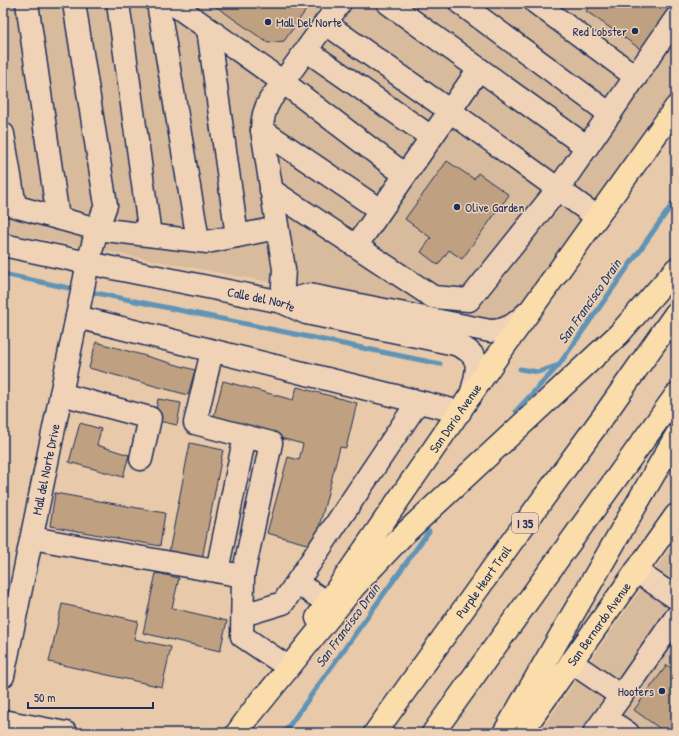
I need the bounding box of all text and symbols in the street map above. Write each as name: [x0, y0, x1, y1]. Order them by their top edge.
place label: Mall Del Norte: [276, 13, 342, 31]
marker: Mall Del Norte: [263, 17, 273, 27]
place label: Red Lobster: [573, 22, 627, 40]
marker: Red Lobster: [630, 26, 640, 36]
place label: Olive Garden: [465, 198, 525, 216]
marker: Olive Garden: [452, 202, 462, 212]
water label: San Francisco Drain: [553, 254, 626, 347]
street label: Calle del Norte: [226, 282, 299, 316]
street label: San Dario Avenue: [425, 380, 485, 456]
street label: Mall del Norte Drive: [27, 422, 64, 516]
road number: I 35: [512, 513, 538, 533]
street label: Purple Heart Trail: [451, 541, 516, 622]
water label: San Francisco Drain: [310, 578, 385, 671]
street label: San Bernardo Avenue: [563, 578, 635, 669]
place label: Hooters: [618, 682, 654, 700]
scale bar: [28, 684, 153, 710]
marker: Hooters: [657, 686, 667, 696]
text: 50 m: [34, 689, 55, 706]

